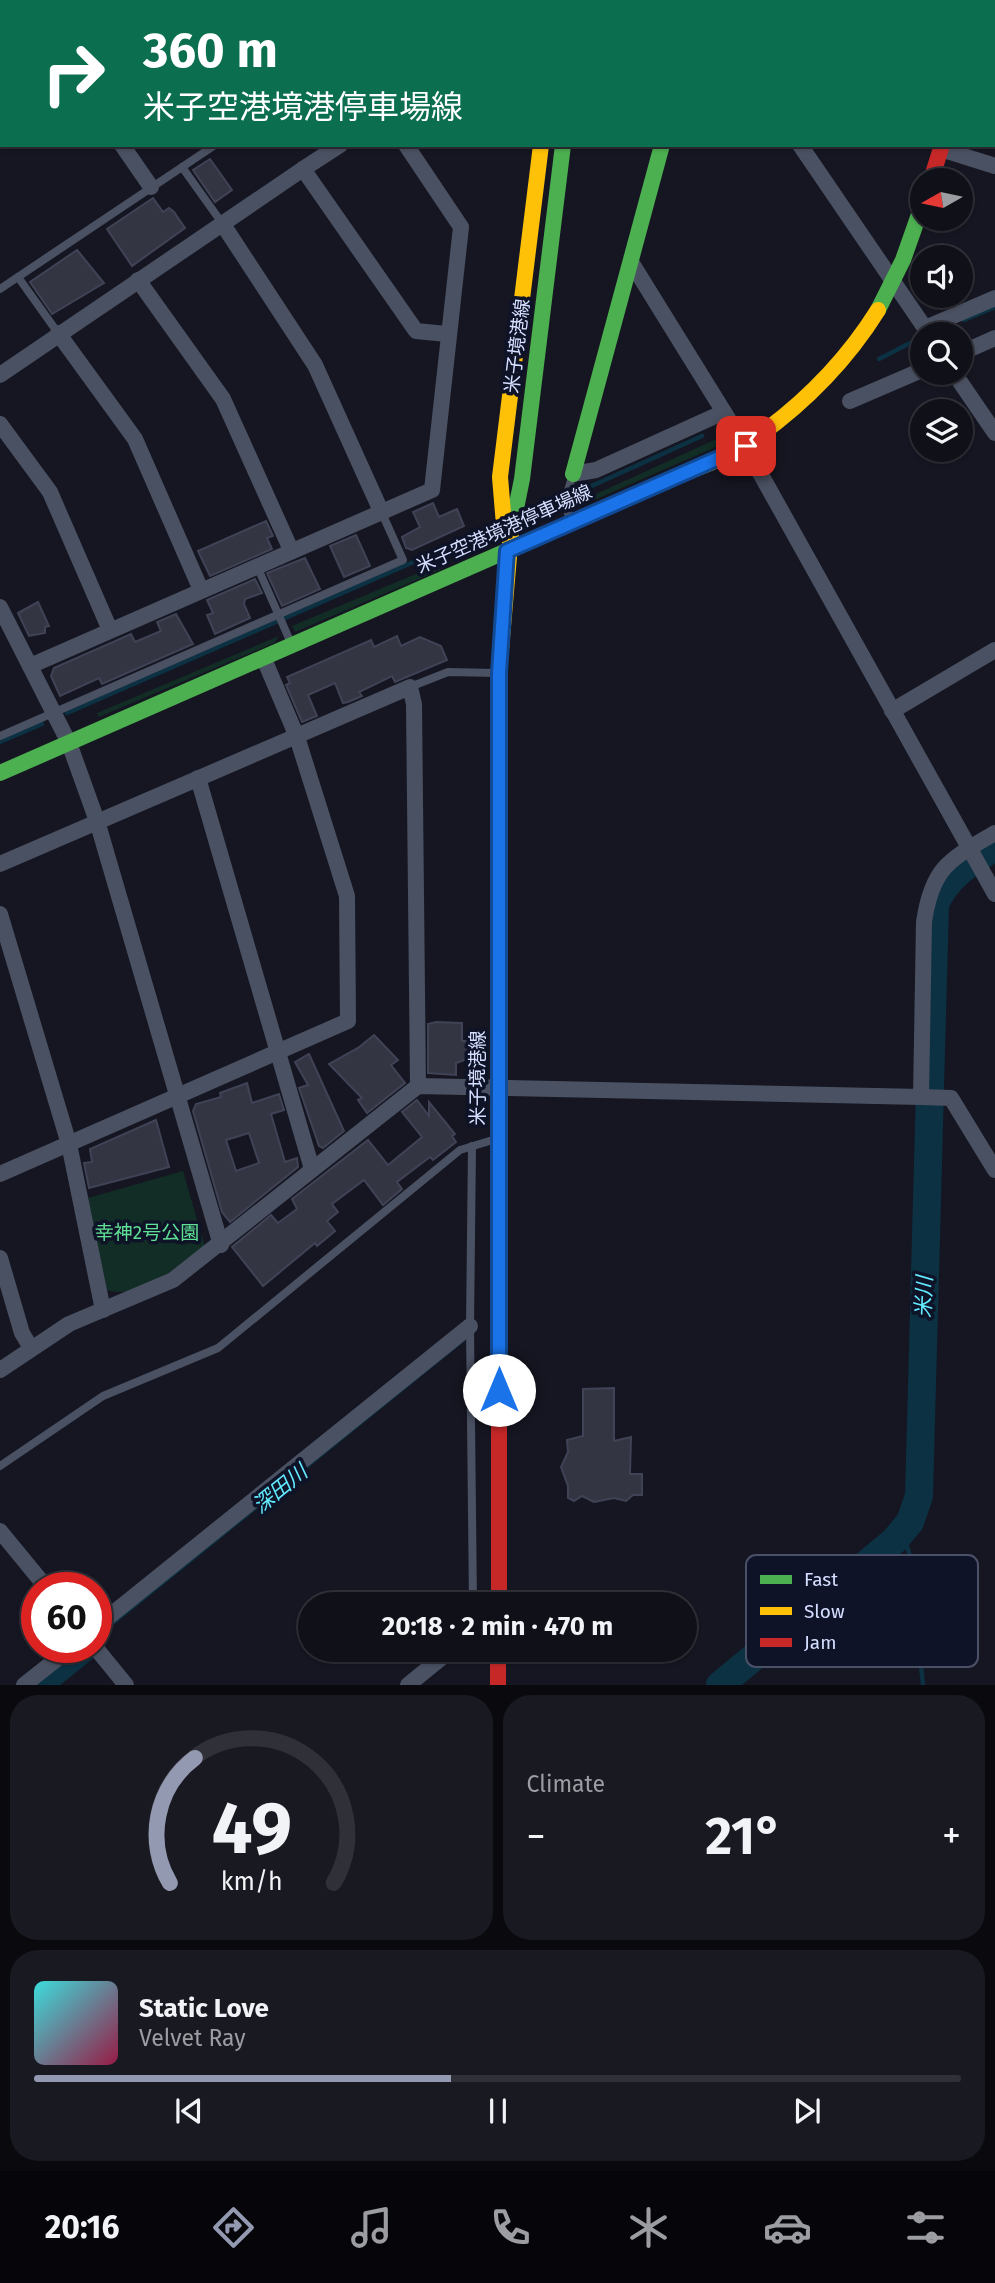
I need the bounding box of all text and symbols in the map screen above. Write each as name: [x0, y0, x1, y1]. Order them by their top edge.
text: 360 m: [143, 21, 278, 80]
icon: right: [28, 28, 119, 119]
text: 米子空港境港停車場線: [143, 88, 463, 126]
north arrow: [910, 168, 973, 231]
map controls: [910, 168, 973, 462]
button: sound: [910, 245, 973, 308]
street label: 米子境港線: [500, 297, 534, 395]
button: search: [910, 322, 973, 385]
button: layers: [910, 399, 973, 462]
pin: [716, 416, 776, 476]
icon: arrive: [727, 427, 765, 465]
street label: 米子空港境港停車場線: [413, 480, 595, 578]
street label: 米子境港線: [466, 1030, 489, 1126]
park label: 幸神2号公園: [95, 1221, 199, 1244]
water label: 米川: [910, 1274, 938, 1318]
position arrow: [462, 1353, 536, 1427]
water label: 深田川: [247, 1458, 314, 1519]
legend: [746, 1555, 978, 1667]
text: Fast: [804, 1568, 838, 1591]
speed limit sign: 60: [21, 1572, 112, 1663]
text: Slow: [804, 1600, 845, 1623]
text: 20:18 · 2 min · 470 m: [382, 1611, 613, 1642]
text: Jam: [804, 1631, 836, 1654]
text: Climate: [527, 1770, 605, 1798]
text: 49: [211, 1786, 291, 1873]
text: 21°: [705, 1805, 782, 1868]
text: −: [527, 1813, 546, 1859]
text: +: [942, 1813, 961, 1859]
text: km/h: [220, 1867, 282, 1897]
text: Static Love: [139, 1993, 269, 2024]
text: Velvet Ray: [139, 2024, 246, 2052]
icon: previous: [170, 2092, 208, 2130]
icon: pause: [479, 2092, 517, 2130]
icon: next: [788, 2092, 826, 2130]
icon: directions: [209, 2203, 258, 2252]
icon: music: [347, 2203, 396, 2252]
icon: phone: [486, 2203, 535, 2252]
icon: climate: [624, 2203, 673, 2252]
icon: car: [763, 2203, 812, 2252]
icon: filters: [901, 2203, 950, 2252]
text: 20:16: [45, 2208, 119, 2246]

